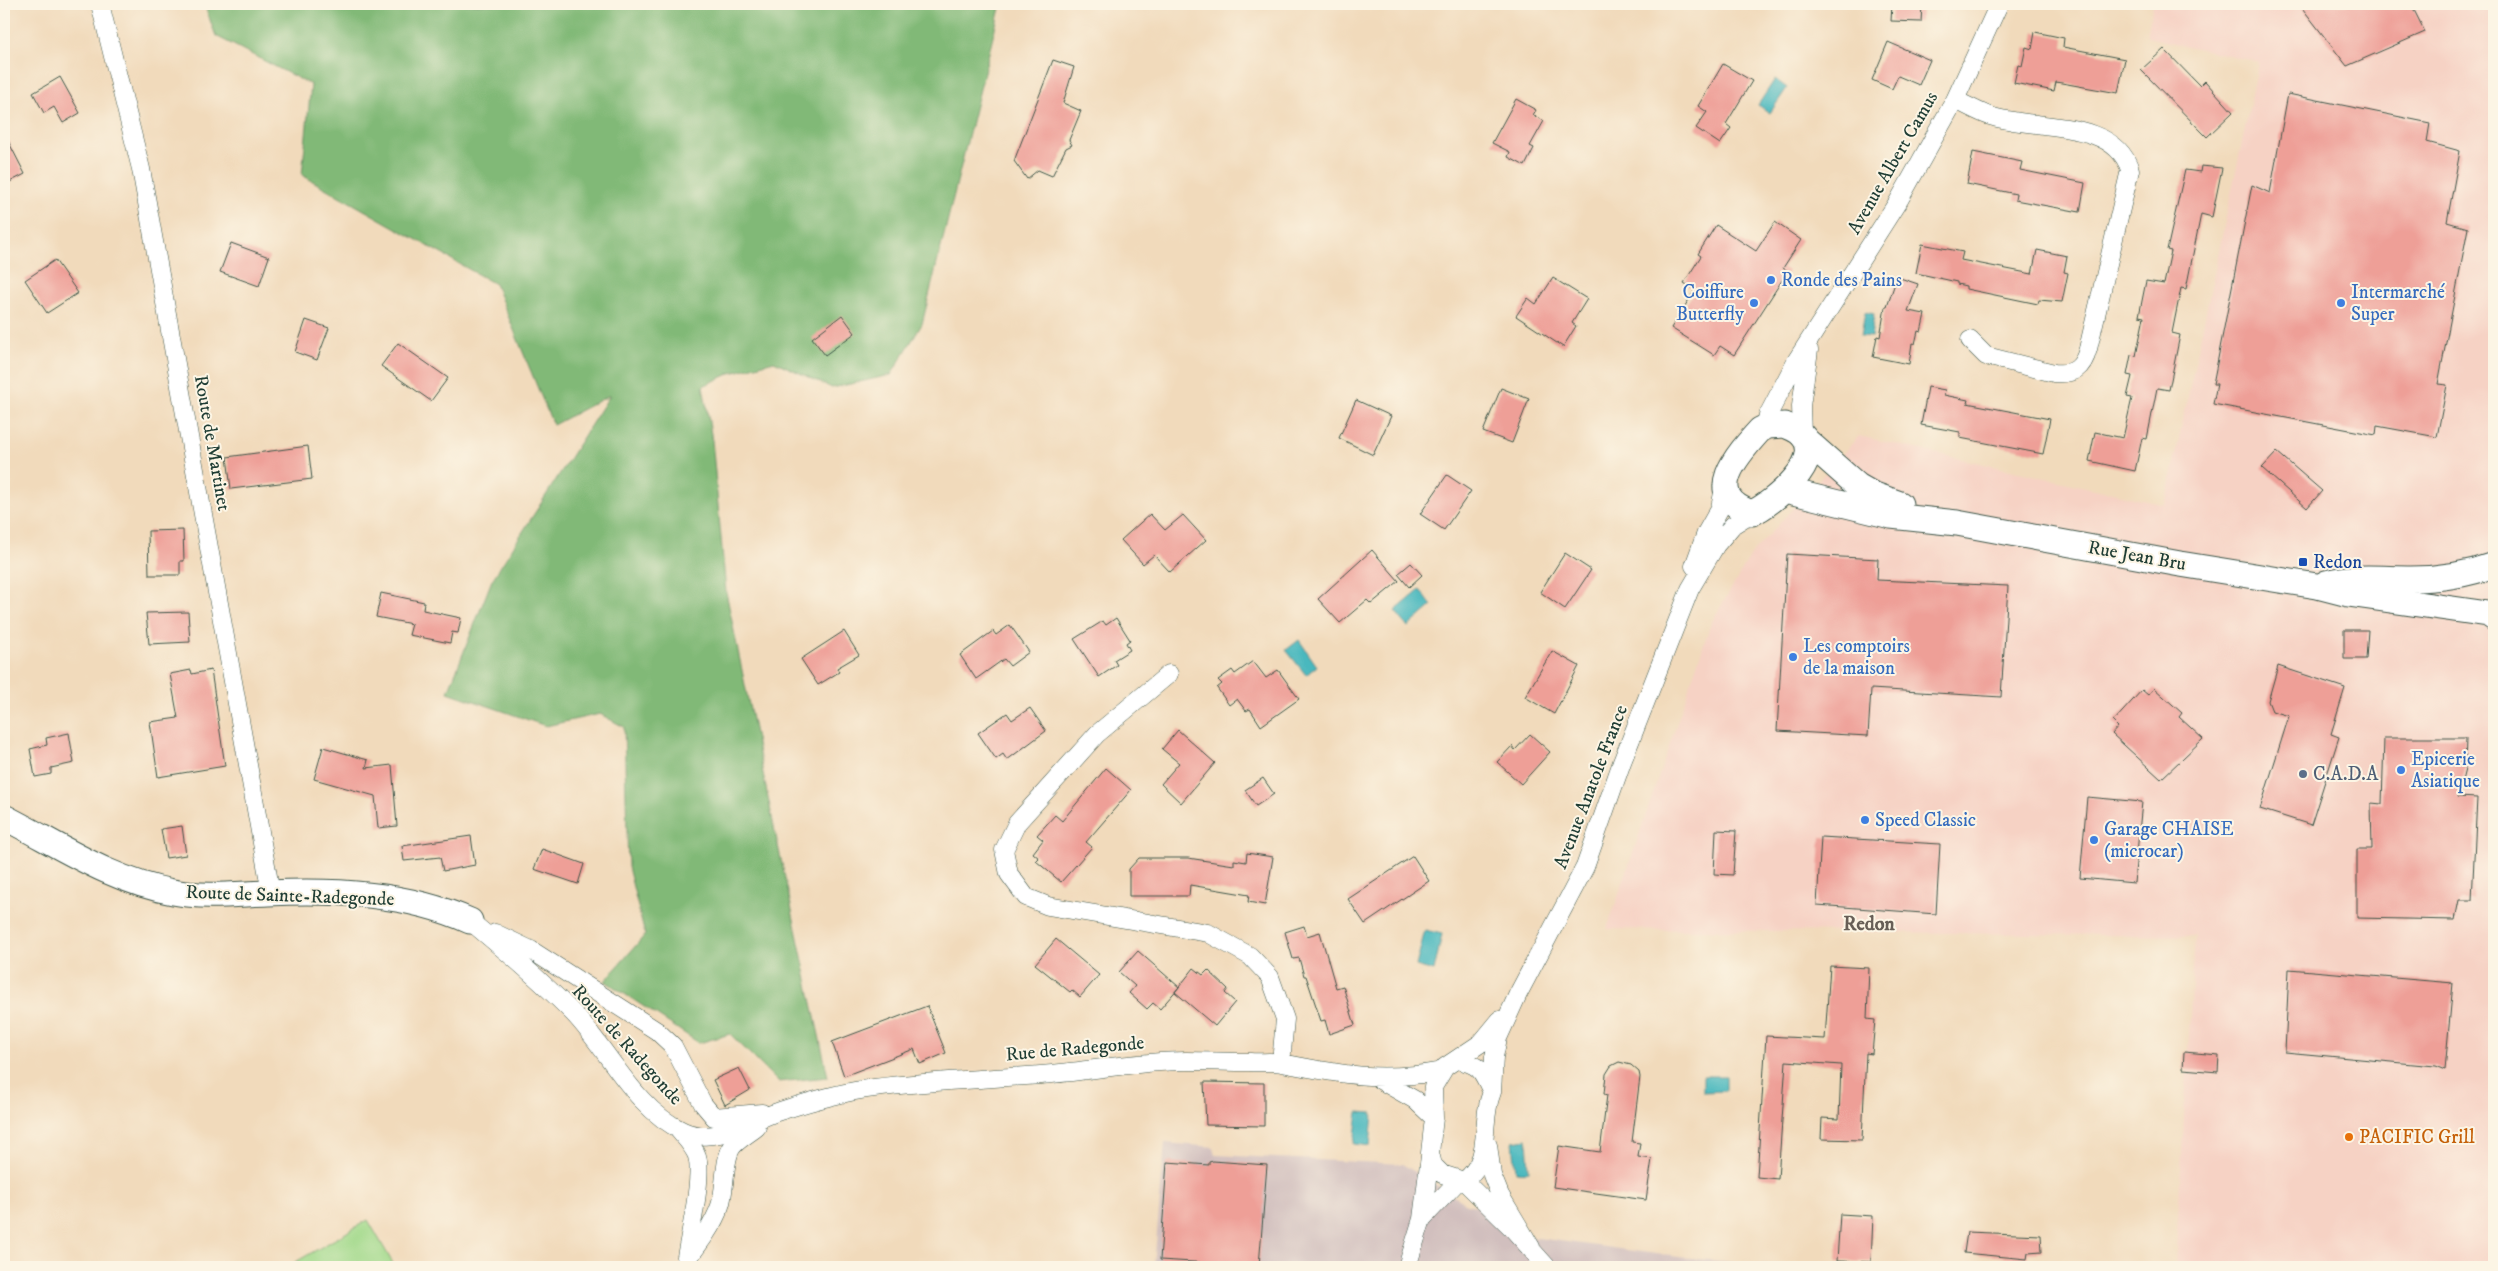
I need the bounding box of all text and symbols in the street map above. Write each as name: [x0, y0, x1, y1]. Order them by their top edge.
street label: Avenue Albert Camus: [1843, 88, 1943, 238]
place label: Ronde des Pains: [1781, 269, 1902, 292]
marker: Ronde des Pains: [1765, 274, 1777, 286]
place label: Coiffure Butterfly: [1676, 281, 1745, 326]
place label: Intermarché Super: [2351, 281, 2445, 326]
marker: Coiffure Butterfly: [1748, 297, 1760, 309]
marker: Intermarché Super: [2335, 297, 2347, 309]
street label: Route de Martinet: [189, 373, 235, 513]
street label: Rue Jean Bru: [2086, 536, 2188, 576]
place label: Redon: [2313, 551, 2362, 574]
marker: Redon: [2297, 556, 2309, 568]
place label: Les comptoirs de la maison: [1803, 635, 1910, 680]
marker: Les comptoirs de la maison: [1787, 651, 1799, 663]
street label: Avenue Anatole France: [1549, 702, 1633, 872]
place label: Epicerie Asiatique: [2411, 748, 2480, 794]
place label: C.A.D.A: [2313, 763, 2379, 786]
marker: Epicerie Asiatique: [2395, 764, 2407, 776]
marker: C.A.D.A: [2297, 768, 2309, 780]
place label: Speed Classic: [1875, 809, 1976, 832]
marker: Speed Classic: [1859, 814, 1871, 826]
place label: Garage CHAISE (microcar): [2104, 818, 2234, 863]
marker: Garage CHAISE (microcar): [2088, 834, 2100, 846]
street label: Route de Sainte-Radegonde: [185, 881, 395, 911]
district label: Redon: [1843, 912, 1895, 937]
street label: Route de Radegonde: [567, 980, 687, 1110]
street label: Rue de Radegonde: [1005, 1031, 1145, 1067]
place label: PACIFIC Grill: [2359, 1126, 2475, 1149]
marker: PACIFIC Grill: [2343, 1131, 2355, 1143]

